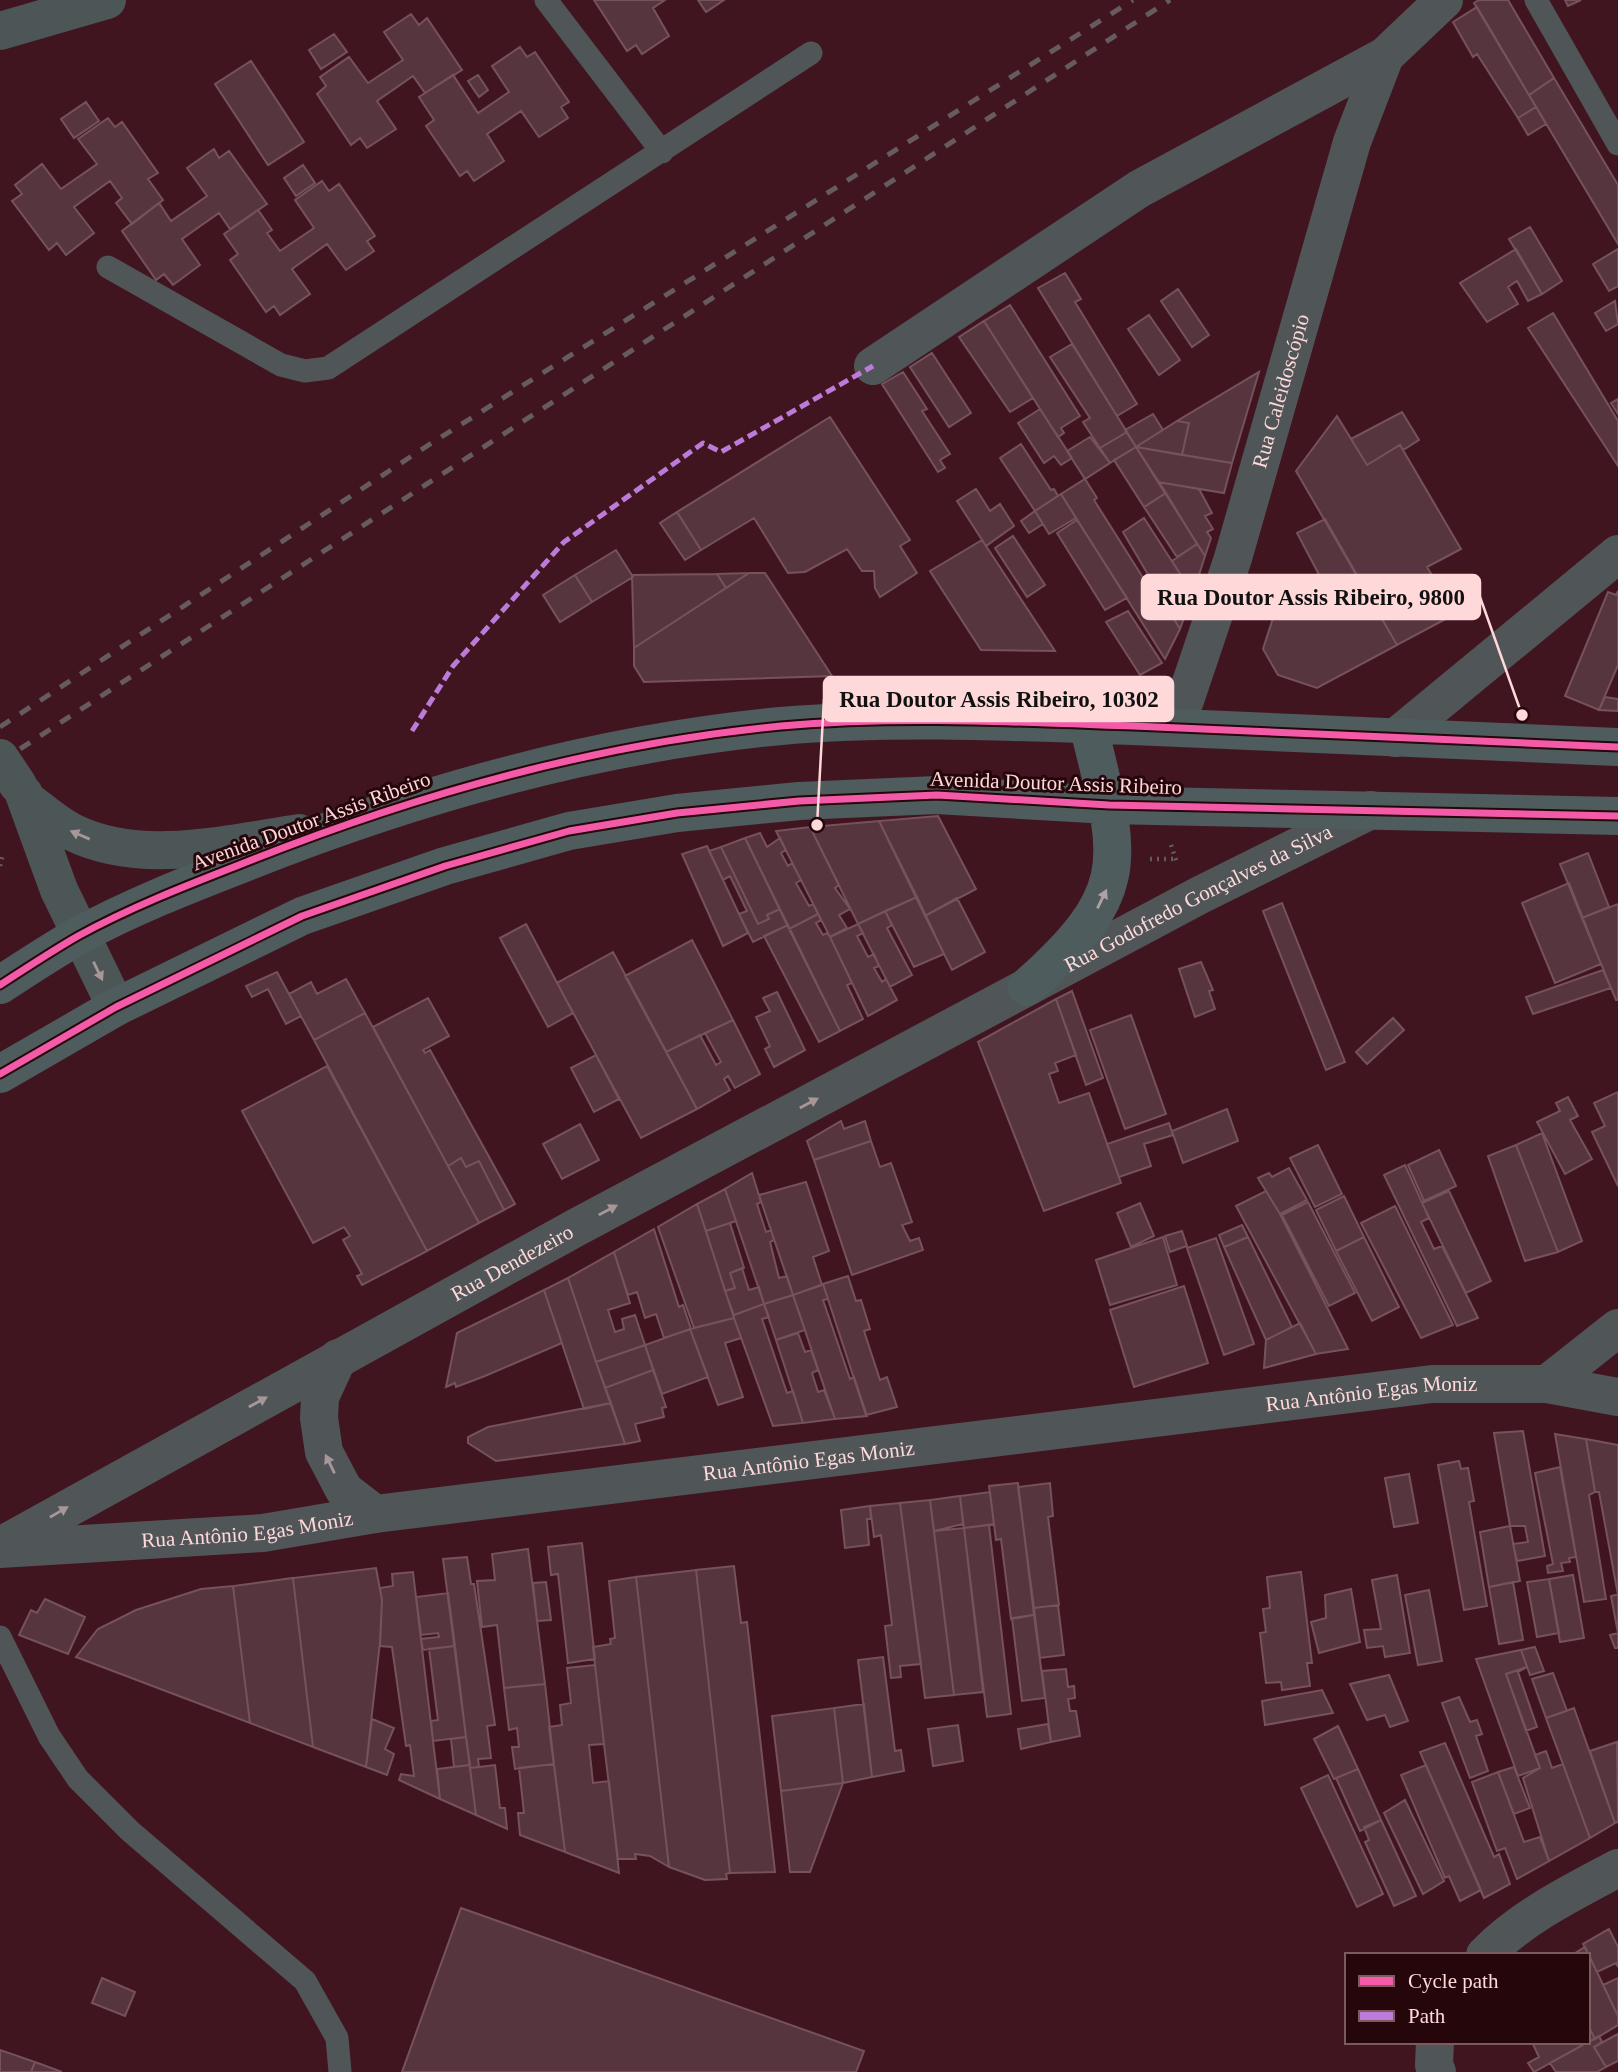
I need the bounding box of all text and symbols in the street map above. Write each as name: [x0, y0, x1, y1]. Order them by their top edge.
street label: Rua Caleidoscópio: [1247, 311, 1314, 471]
callout: Rua Doutor Assis Ribeiro, 9800: [1142, 575, 1480, 619]
text: Rua Doutor Assis Ribeiro, 9800: [1157, 585, 1465, 610]
callout: Rua Doutor Assis Ribeiro, 10302: [824, 677, 1173, 721]
text: Rua Doutor Assis Ribeiro, 10302: [839, 687, 1159, 712]
street label: Avenida Doutor Assis Ribeiro: [188, 767, 434, 875]
street label: Avenida Doutor Assis Ribeiro: [930, 767, 1182, 799]
street label: Rua Godofredo Gonçalves da Silva: [1060, 819, 1336, 977]
one-way arrow: [69, 829, 90, 840]
one-way arrow: [1097, 889, 1108, 909]
one-way arrow: [92, 961, 104, 981]
one-way arrow: [799, 1097, 819, 1109]
one-way arrow: [598, 1204, 618, 1216]
street label: Rua Dendezeiro: [447, 1219, 577, 1306]
street label: Rua Antônio Egas Moniz: [1264, 1371, 1477, 1416]
one-way arrow: [249, 1396, 268, 1408]
street label: Rua Antônio Egas Moniz: [701, 1436, 916, 1486]
one-way arrow: [324, 1454, 336, 1474]
one-way arrow: [50, 1506, 69, 1518]
street label: Rua Antônio Egas Moniz: [141, 1506, 355, 1552]
legend: [1345, 1953, 1590, 2044]
text: Cycle path: [1408, 1969, 1499, 1993]
text: Path: [1408, 2004, 1446, 2028]

